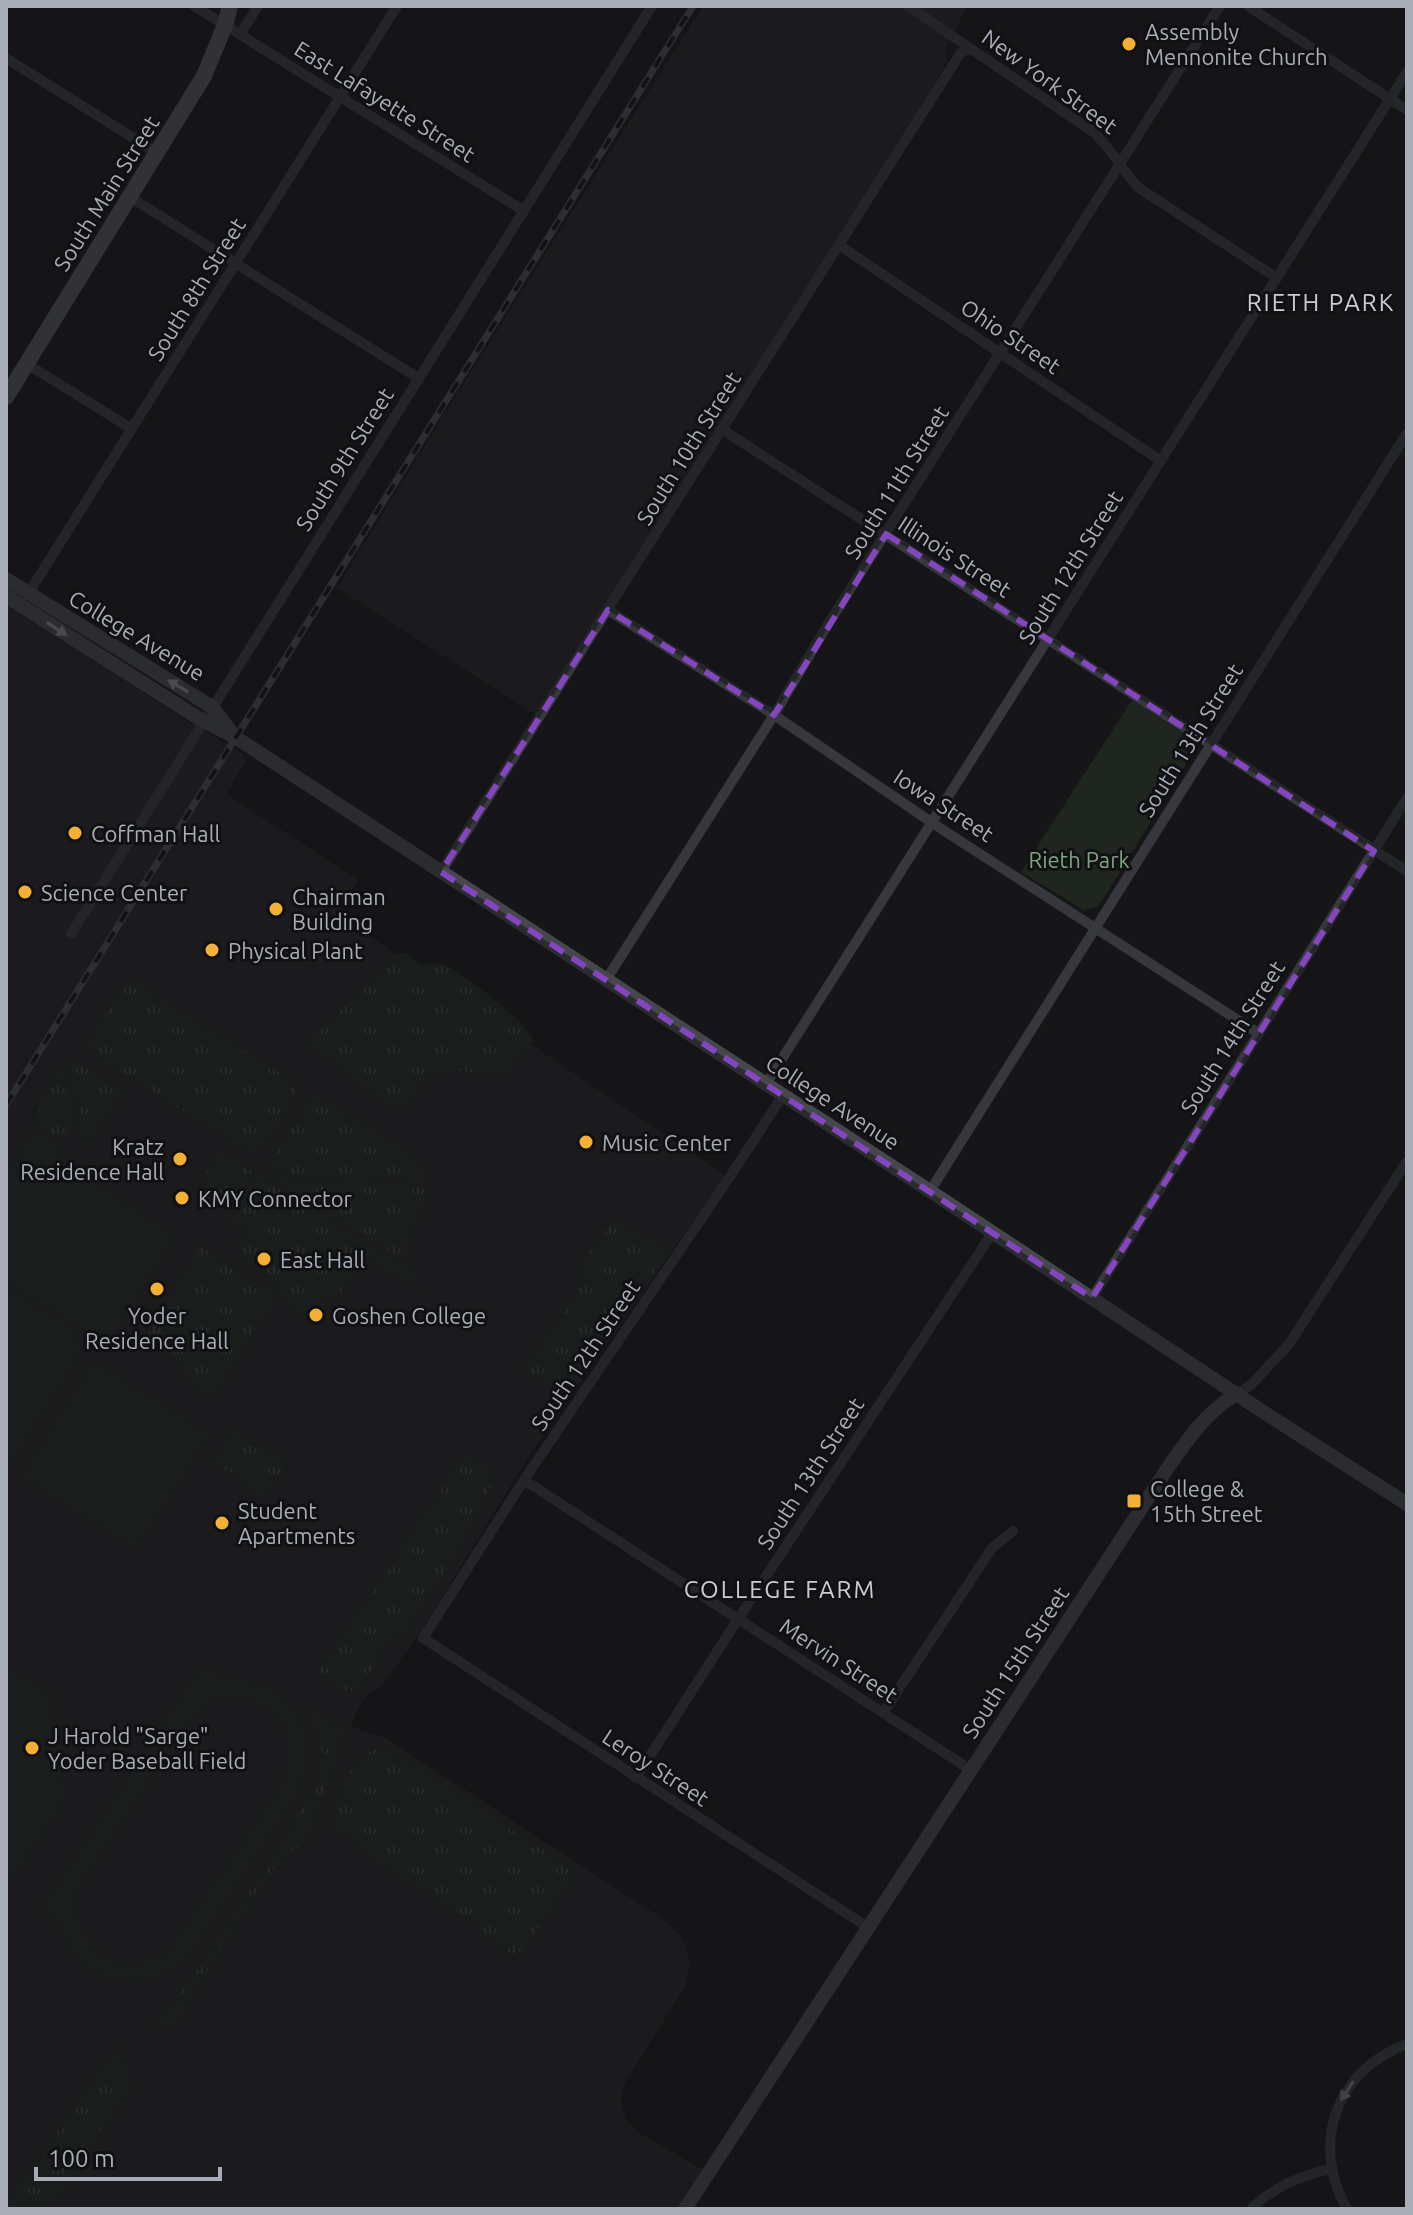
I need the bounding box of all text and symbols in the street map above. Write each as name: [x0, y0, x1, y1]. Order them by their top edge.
place label: Assembly Mennonite Church: [1145, 19, 1328, 69]
street label: New York Street: [978, 24, 1123, 138]
street label: East Lafayette Street: [290, 35, 480, 167]
marker: Assembly Mennonite Church: [1120, 35, 1138, 53]
street label: South Main Street: [48, 111, 164, 275]
street label: South 8th Street: [142, 213, 250, 365]
district label: RIETH PARK: [1247, 289, 1395, 316]
street label: Ohio Street: [957, 294, 1066, 379]
street label: South 10th Street: [631, 367, 745, 529]
street label: South 9th Street: [290, 383, 398, 535]
street label: South 11th Street: [839, 401, 953, 563]
street label: South 12th Street: [1013, 486, 1127, 648]
street label: Illinois Street: [894, 510, 1016, 602]
street label: College Avenue: [65, 585, 209, 685]
one-way arrow: [46, 621, 68, 636]
street label: South 13th Street: [1133, 659, 1247, 821]
one-way arrow: [167, 679, 189, 693]
street label: Iowa Street: [890, 764, 999, 847]
place label: Coffman Hall: [91, 821, 220, 846]
marker: Coffman Hall: [66, 824, 84, 842]
park label: Rieth Park: [1028, 847, 1130, 872]
place label: Science Center: [41, 880, 188, 905]
marker: Science Center: [16, 883, 34, 901]
place label: Chairman Building: [292, 884, 386, 934]
marker: Chairman Building: [267, 900, 285, 918]
place label: Physical Plant: [228, 938, 363, 963]
marker: Physical Plant: [203, 941, 221, 959]
street label: South 14th Street: [1175, 956, 1289, 1118]
street label: College Avenue: [762, 1050, 904, 1154]
place label: Music Center: [602, 1130, 732, 1155]
marker: Music Center: [577, 1133, 595, 1151]
place label: Kratz Residence Hall: [20, 1134, 164, 1184]
marker: Kratz Residence Hall: [171, 1150, 189, 1168]
place label: KMY Connector: [198, 1186, 353, 1211]
marker: KMY Connector: [173, 1189, 191, 1207]
place label: East Hall: [280, 1247, 365, 1272]
marker: East Hall: [255, 1250, 273, 1268]
street label: South 12th Street: [526, 1275, 645, 1435]
marker: Yoder Residence Hall: [148, 1280, 166, 1298]
place label: Yoder Residence Hall: [85, 1303, 229, 1353]
place label: Goshen College: [332, 1303, 486, 1328]
marker: Goshen College: [307, 1306, 325, 1324]
street label: South 13th Street: [752, 1392, 869, 1553]
place label: College & 15th Street: [1150, 1476, 1263, 1526]
marker: College & 15th Street: [1125, 1492, 1143, 1510]
place label: Student Apartments: [238, 1498, 355, 1548]
marker: Student Apartments: [213, 1514, 231, 1532]
district label: COLLEGE FARM: [684, 1576, 876, 1603]
street label: South 15th Street: [957, 1581, 1074, 1742]
street label: Mervin Street: [775, 1613, 903, 1707]
place label: J Harold "Sarge" Yoder Baseball Field: [48, 1723, 246, 1773]
street label: Leroy Street: [598, 1723, 714, 1811]
marker: J Harold "Sarge" Yoder Baseball Field: [23, 1739, 41, 1757]
one-way arrow: [1341, 2080, 1355, 2102]
scale bar: [36, 2131, 220, 2181]
text: 100 m: [48, 2145, 115, 2172]

